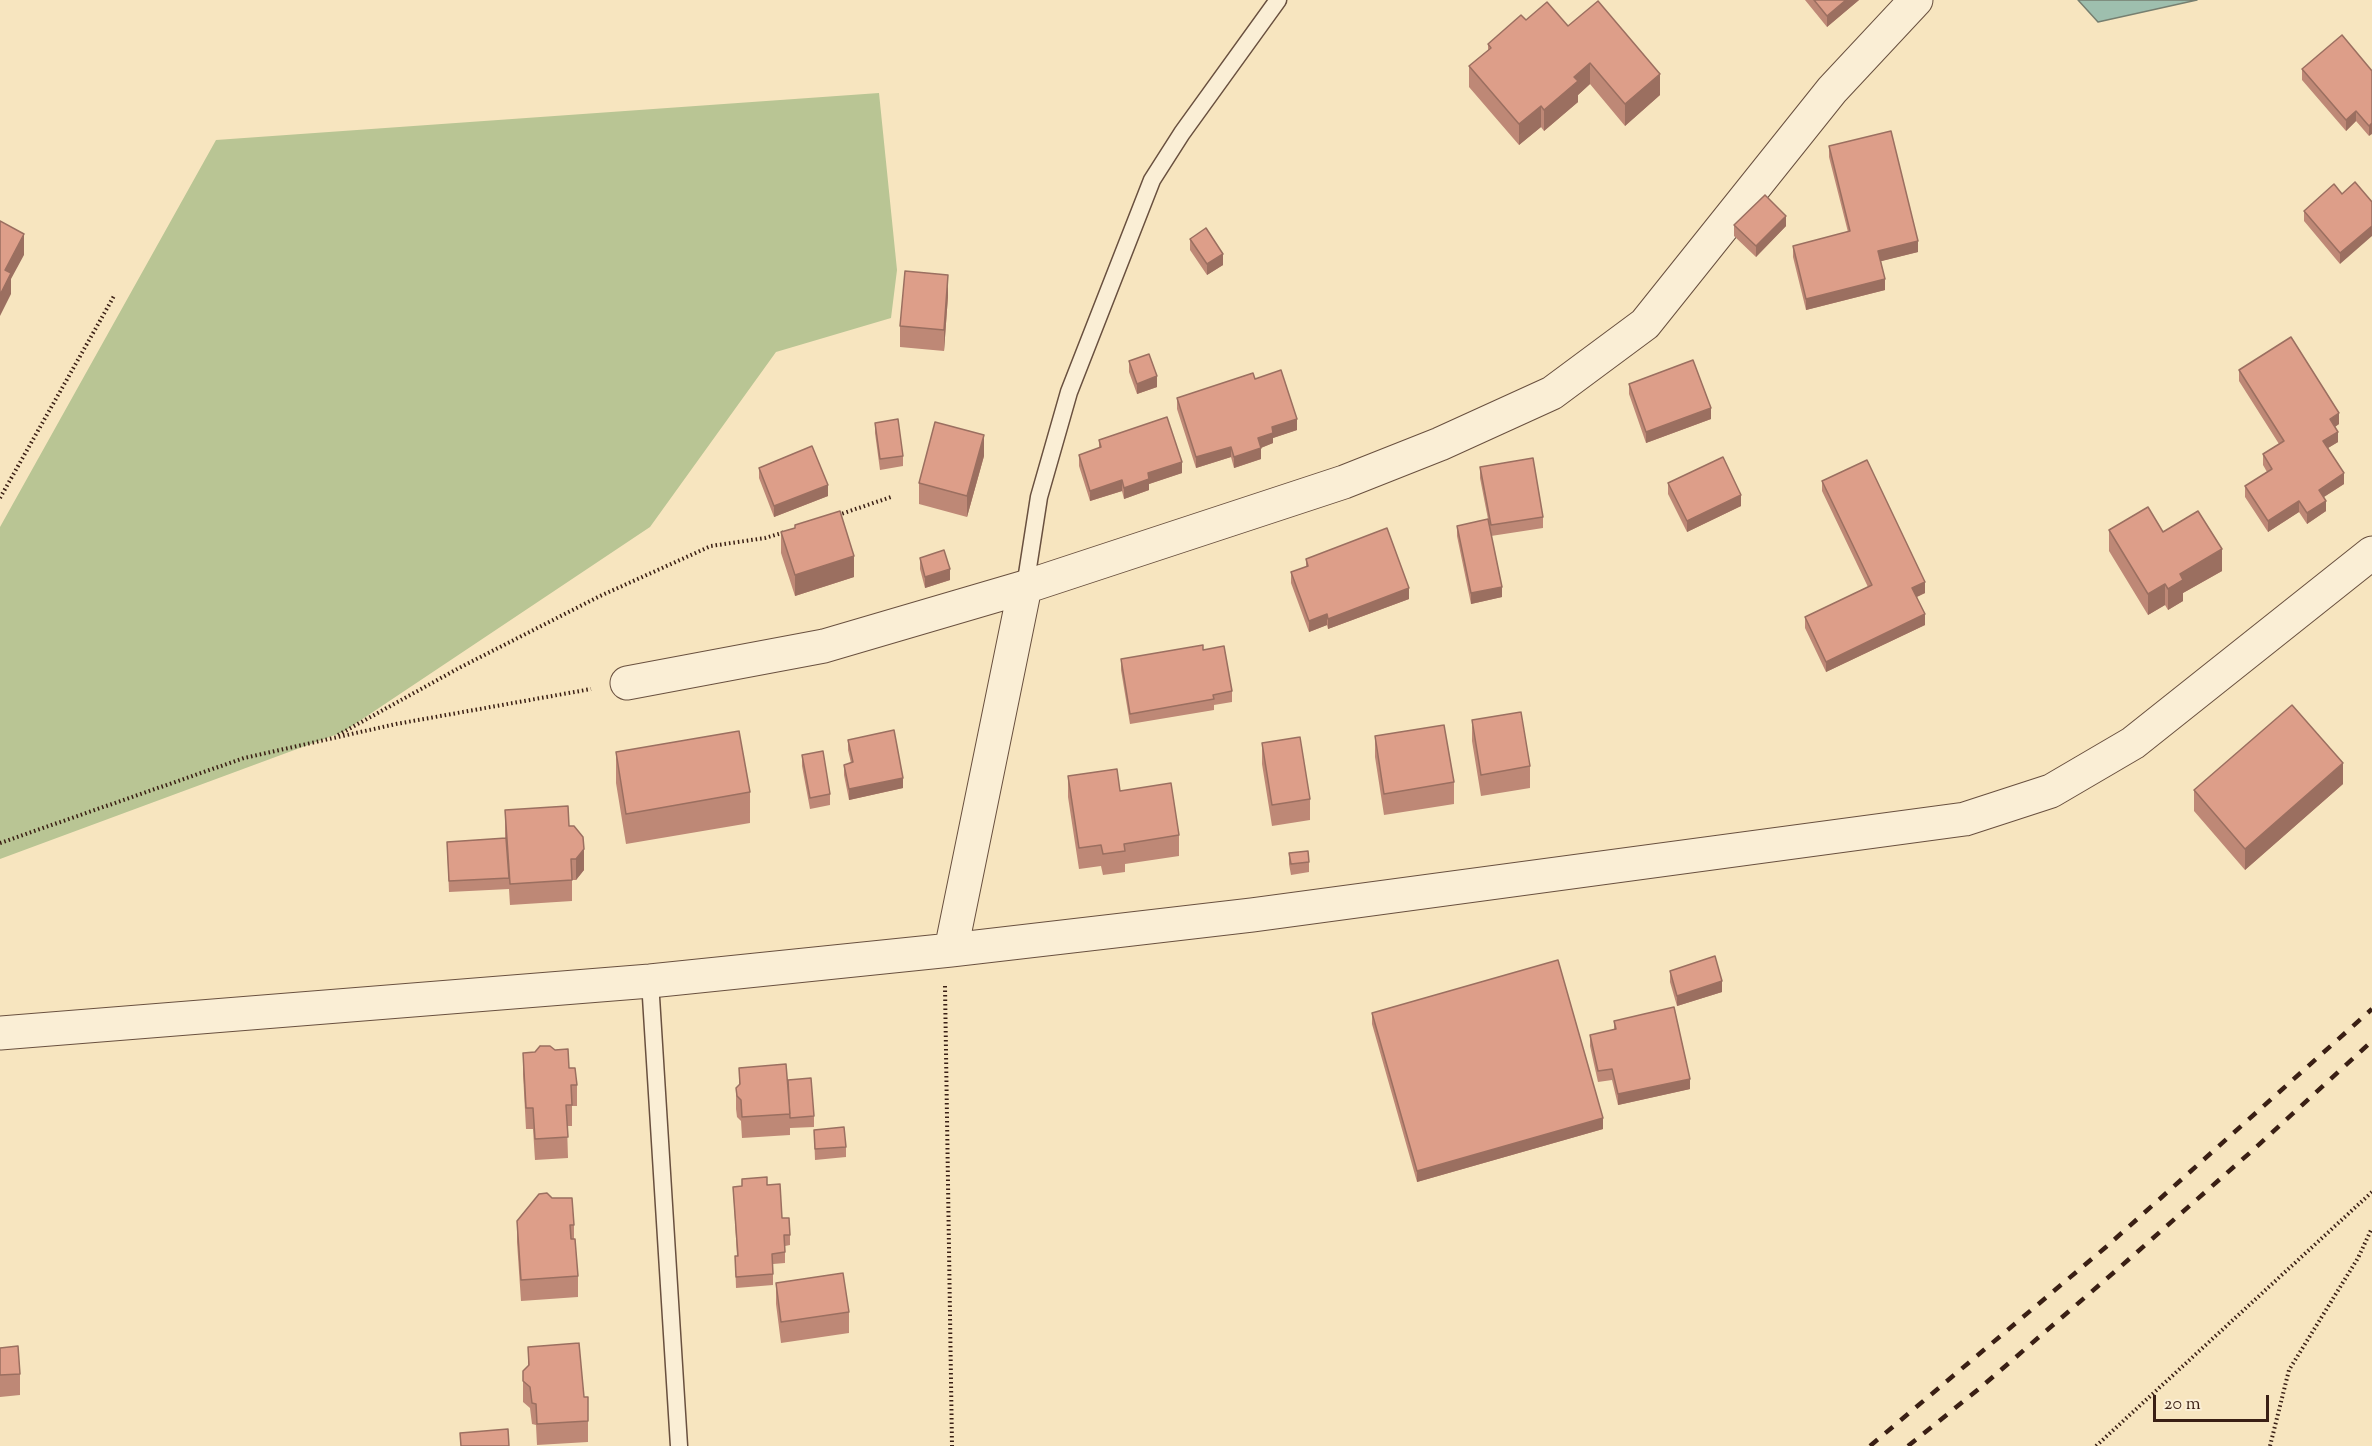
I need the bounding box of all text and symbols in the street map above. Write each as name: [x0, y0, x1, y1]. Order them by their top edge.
scale bar: [2156, 1383, 2272, 1421]
text: 20 m: [2164, 1392, 2201, 1418]

